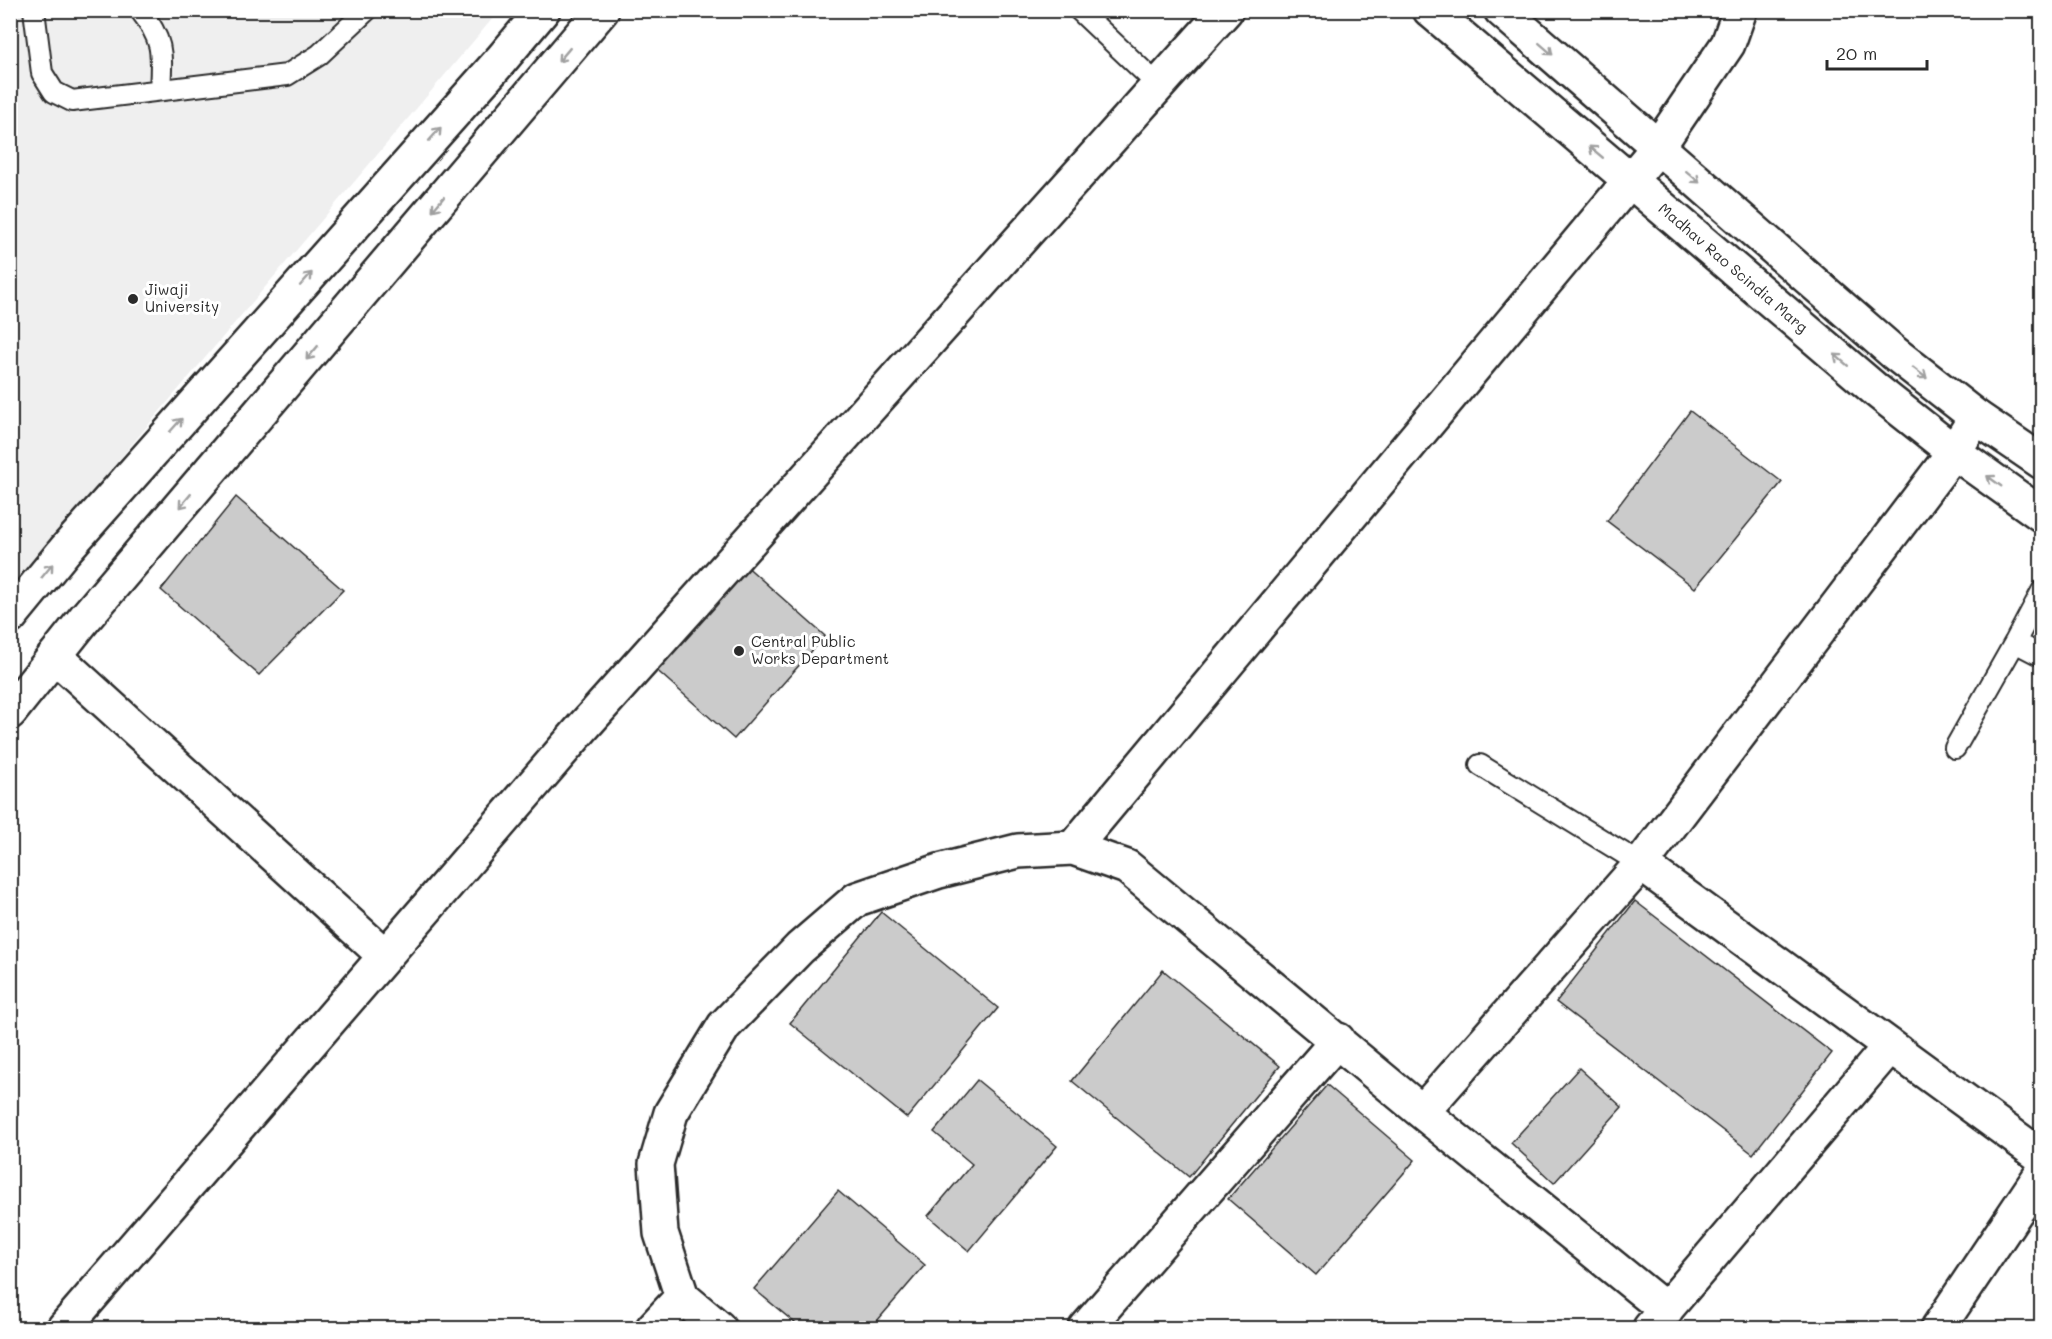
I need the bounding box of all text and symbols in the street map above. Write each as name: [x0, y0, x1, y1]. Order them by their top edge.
scale bar: [1827, 33, 1928, 71]
text: 20 m: [1836, 41, 1877, 65]
one-way arrow: [1538, 42, 1553, 56]
one-way arrow: [557, 47, 571, 62]
one-way arrow: [428, 127, 442, 142]
one-way arrow: [1588, 146, 1604, 159]
one-way arrow: [1685, 170, 1700, 184]
one-way arrow: [431, 196, 445, 211]
street label: Madhav Rao Scindia Marg: [1655, 198, 1813, 337]
one-way arrow: [299, 272, 313, 287]
place label: Jiwaji University: [145, 279, 219, 316]
marker: Jiwaji University: [126, 292, 140, 306]
one-way arrow: [305, 345, 318, 361]
one-way arrow: [1833, 354, 1849, 367]
one-way arrow: [1912, 366, 1928, 379]
one-way arrow: [169, 418, 183, 433]
one-way arrow: [1987, 475, 2003, 487]
one-way arrow: [178, 493, 192, 508]
one-way arrow: [41, 564, 54, 580]
place label: Central Public Works Department: [751, 631, 889, 668]
marker: Central Public Works Department: [732, 644, 746, 658]

